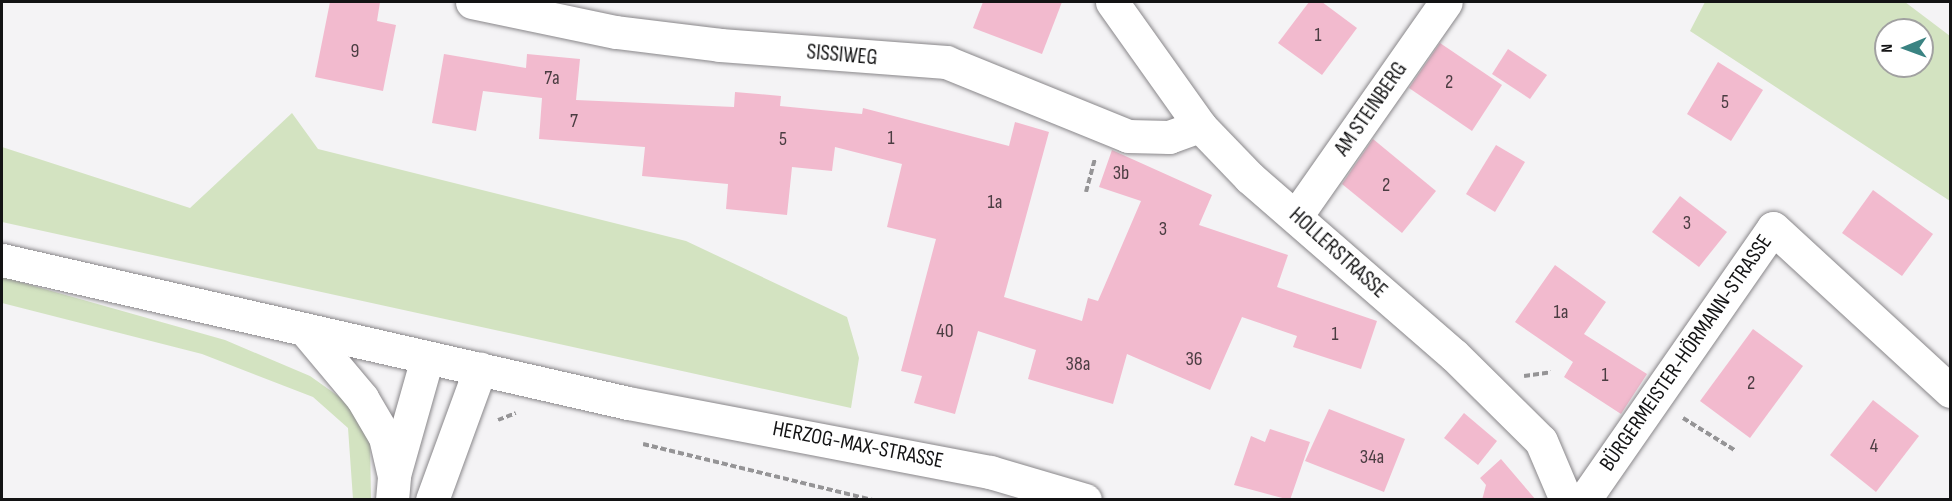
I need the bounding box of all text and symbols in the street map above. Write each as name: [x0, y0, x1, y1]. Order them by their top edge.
north arrow: [1874, 18, 1934, 78]
house number: 1: [1315, 23, 1321, 47]
house number: 9: [351, 39, 359, 63]
street label: SISSIWEG: [806, 39, 878, 71]
text: N: [1878, 44, 1897, 53]
street label: AM STEINBERG: [1329, 57, 1413, 161]
house number: 7a: [544, 66, 560, 90]
house number: 2: [1445, 70, 1453, 94]
house number: 5: [1721, 90, 1729, 114]
house number: 7: [570, 109, 578, 133]
house number: 1: [888, 126, 894, 150]
house number: 5: [779, 127, 787, 151]
house number: 3b: [1113, 161, 1129, 185]
house number: 2: [1382, 173, 1390, 197]
house number: 1a: [988, 190, 1002, 214]
street label: HOLLERSTRASSE: [1284, 202, 1392, 304]
house number: 3: [1683, 211, 1691, 235]
house number: 3: [1159, 217, 1167, 241]
street label: BÜRGERMEISTER-HÖRMANN-STRASSE: [1594, 230, 1778, 476]
house number: 1a: [1554, 300, 1568, 324]
house number: 40: [936, 319, 954, 343]
house number: 1: [1332, 322, 1338, 346]
house number: 36: [1185, 347, 1203, 371]
house number: 38a: [1066, 352, 1090, 376]
house number: 1: [1602, 363, 1608, 387]
house number: 2: [1747, 371, 1755, 395]
street label: HERZOG-MAX-STRASSE: [770, 415, 946, 475]
house number: 4: [1870, 434, 1878, 458]
house number: 34a: [1360, 445, 1384, 469]

